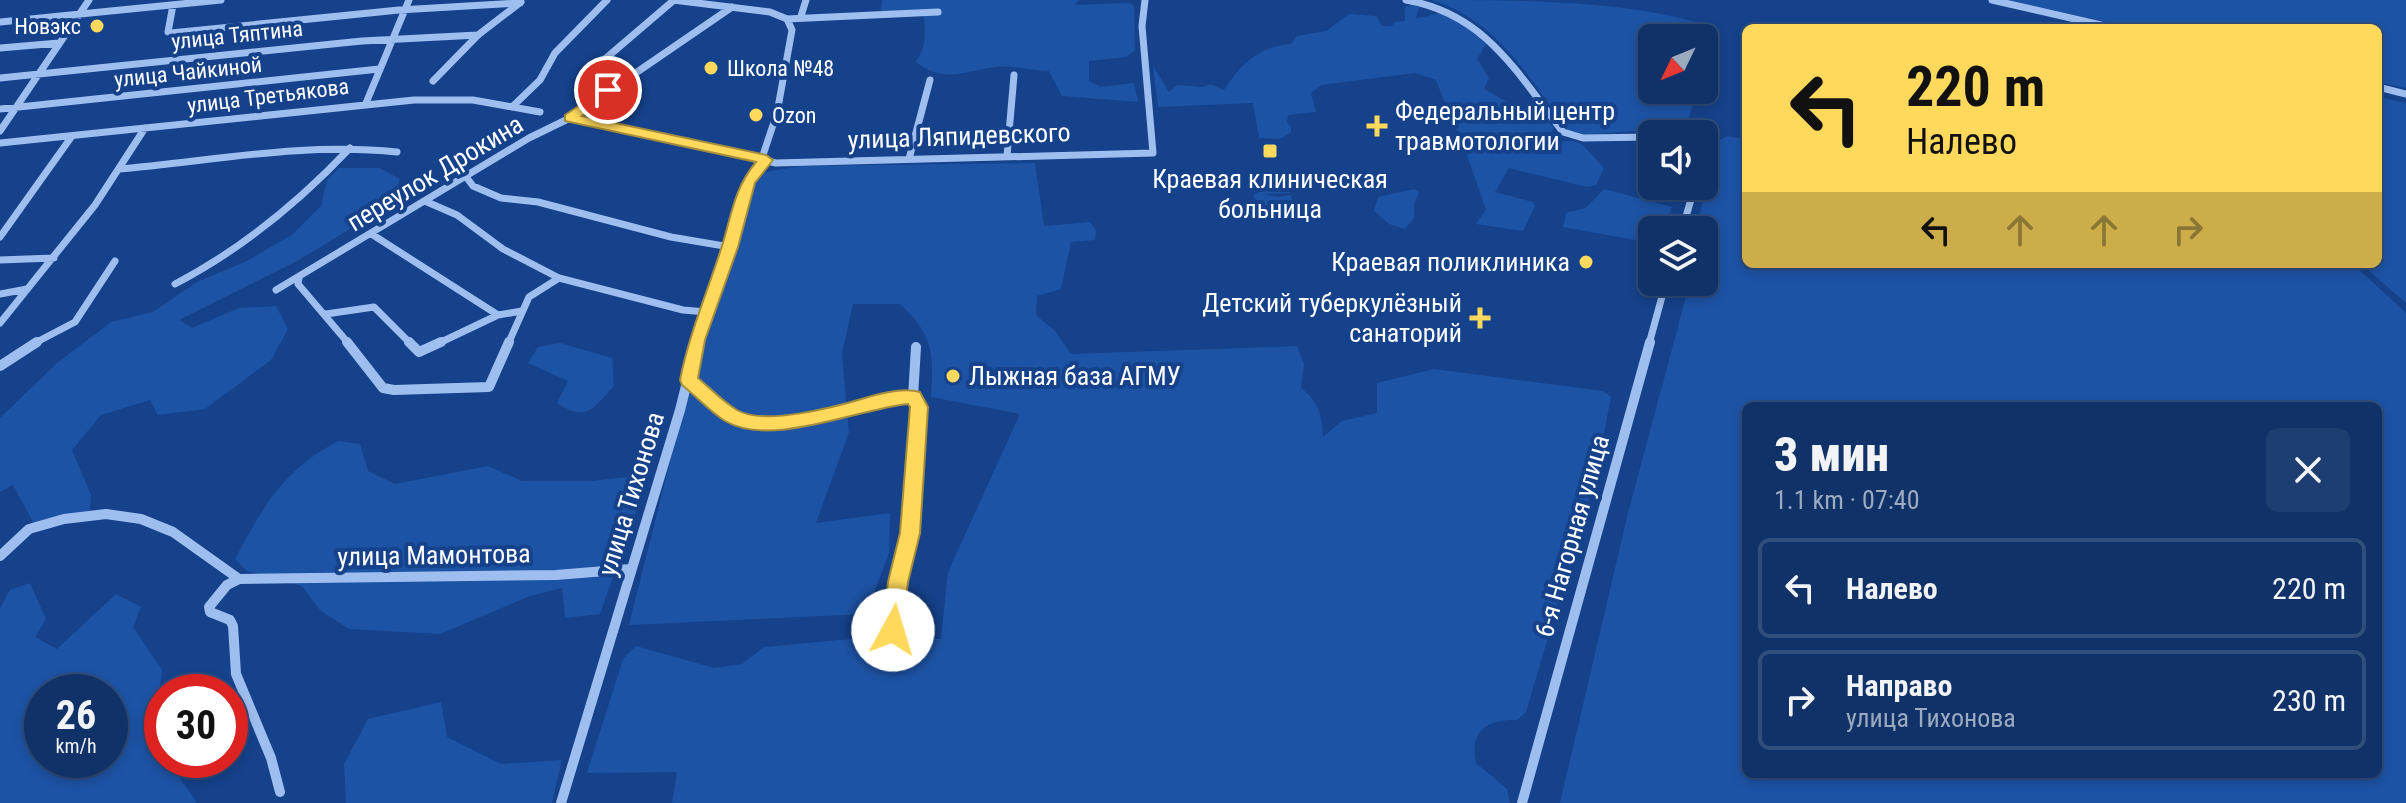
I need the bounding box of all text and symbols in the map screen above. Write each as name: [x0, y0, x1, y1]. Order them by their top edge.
place label: Новэкс: [14, 14, 81, 39]
street label: улица Тяптина: [170, 16, 304, 54]
marker: Новэкс: [88, 17, 106, 35]
north arrow: [1638, 24, 1718, 104]
map controls: [1638, 24, 1718, 296]
street label: улица Чайкиной: [113, 52, 263, 92]
text: 220 m: [1906, 54, 2045, 120]
pin: [574, 56, 642, 124]
place label: Школа №48: [727, 56, 834, 81]
icon: left: [1774, 56, 1878, 160]
marker: Школа №48: [702, 59, 720, 77]
icon: arrive: [586, 68, 630, 112]
street label: улица Третьякова: [186, 74, 350, 118]
place label: Федеральный центр травмотологии: [1395, 96, 1615, 156]
place label: Ozon: [772, 103, 816, 128]
marker: Ozon: [747, 106, 765, 124]
street label: переулок Дрокина: [342, 109, 528, 237]
marker: Федеральный центр травмотологии: [1366, 115, 1388, 137]
street label: улица Ляпидевского: [847, 117, 1071, 155]
button: sound: [1638, 120, 1718, 200]
text: Налево: [1906, 121, 2017, 163]
marker: Краевая клиническая больница: [1261, 142, 1279, 160]
place label: Краевая клиническая больница: [1152, 164, 1388, 224]
icon: left: [1914, 208, 1958, 252]
icon: ahead: [1998, 208, 2042, 252]
icon: ahead: [2082, 208, 2126, 252]
icon: right: [2166, 208, 2210, 252]
button: layers: [1638, 216, 1718, 296]
place label: Краевая поликлиника: [1331, 247, 1570, 277]
marker: Краевая поликлиника: [1577, 253, 1595, 271]
place label: Детский туберкулёзный санаторий: [1202, 288, 1462, 348]
marker: Детский туберкулёзный санаторий: [1469, 307, 1491, 329]
place label: Лыжная база АГМУ: [969, 361, 1181, 391]
marker: Лыжная база АГМУ: [944, 367, 962, 385]
street label: улица Тихонова: [592, 408, 670, 580]
text: 3 мин: [1774, 426, 1889, 483]
button: close: [2266, 428, 2350, 512]
street label: 6-я Нагорная улица: [1529, 432, 1615, 640]
text: 1.1 km · 07:40: [1774, 485, 1919, 515]
street label: улица Мамонтова: [337, 538, 531, 572]
icon: left: [1778, 566, 1822, 610]
text: Налево: [1846, 571, 1938, 606]
text: 220 m: [2272, 571, 2346, 606]
position arrow: [851, 588, 935, 672]
text: Направо: [1846, 668, 1952, 703]
speed limit sign: 30: [144, 674, 248, 778]
icon: right: [1778, 678, 1822, 722]
text: 230 m: [2272, 683, 2346, 718]
text: 26: [56, 692, 96, 739]
text: улица Тихонова: [1846, 703, 2016, 733]
text: km/h: [55, 734, 97, 758]

